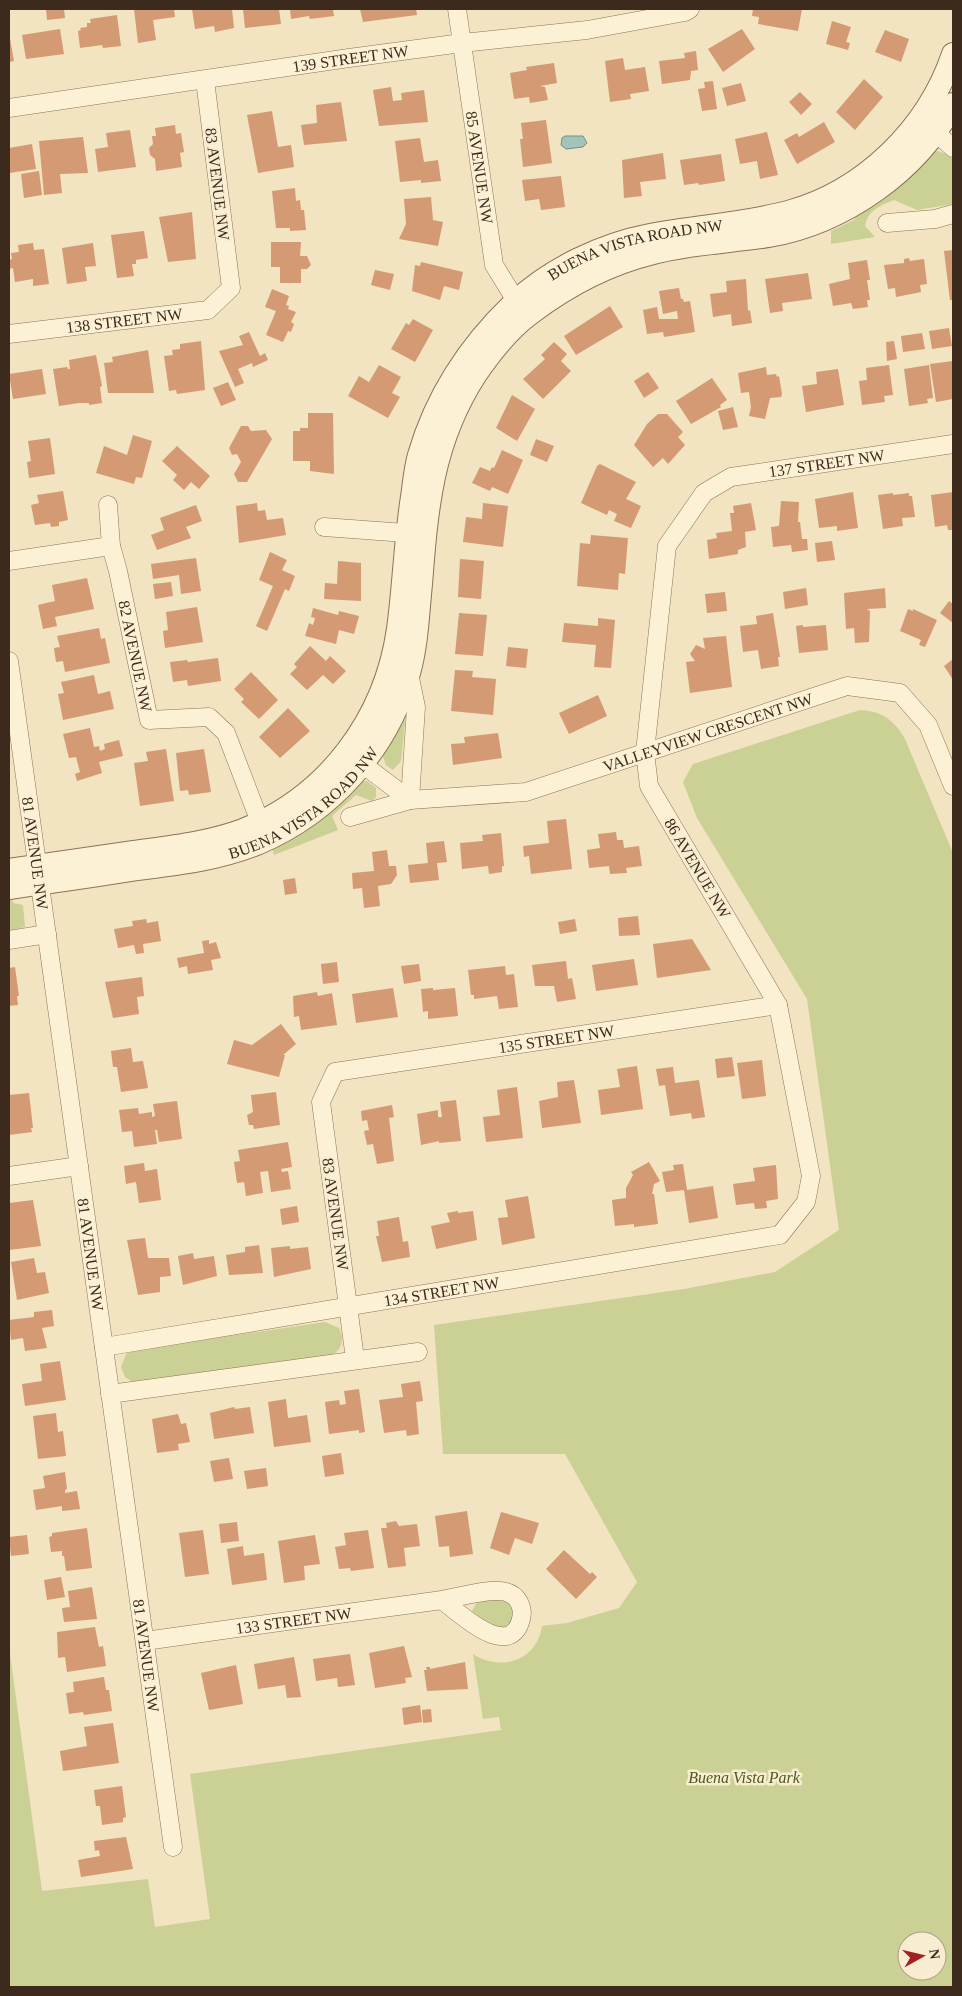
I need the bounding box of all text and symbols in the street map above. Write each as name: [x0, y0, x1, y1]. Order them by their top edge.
street label: 139 STREET NW: [291, 42, 410, 75]
street label: 85 AVENUE NW: [463, 110, 496, 226]
street label: 83 AVENUE NW: [202, 127, 233, 242]
street label: BUENA VISTA ROAD NW: [545, 216, 725, 283]
street label: 138 STREET NW: [65, 305, 184, 336]
street label: 137 STREET NW: [767, 446, 887, 480]
street label: 82 AVENUE NW: [115, 599, 155, 714]
street label: VALLEYVIEW CRESCENT NW: [601, 690, 816, 775]
street label: BUENA VISTA ROAD NW: [226, 743, 382, 862]
street label: 81 AVENUE NW: [19, 796, 51, 912]
street label: 86 AVENUE NW: [661, 815, 735, 922]
street label: 135 STREET NW: [497, 1022, 616, 1056]
street label: 83 AVENUE NW: [319, 1157, 352, 1272]
street label: 81 AVENUE NW: [74, 1197, 107, 1313]
street label: 134 STREET NW: [382, 1273, 502, 1310]
street label: 81 AVENUE NW: [130, 1598, 162, 1714]
street label: 133 STREET NW: [235, 1604, 354, 1637]
park label: Buena Vista Park: [688, 1769, 801, 1786]
north arrow: [897, 1931, 947, 1981]
text: N: [926, 1948, 943, 1960]

